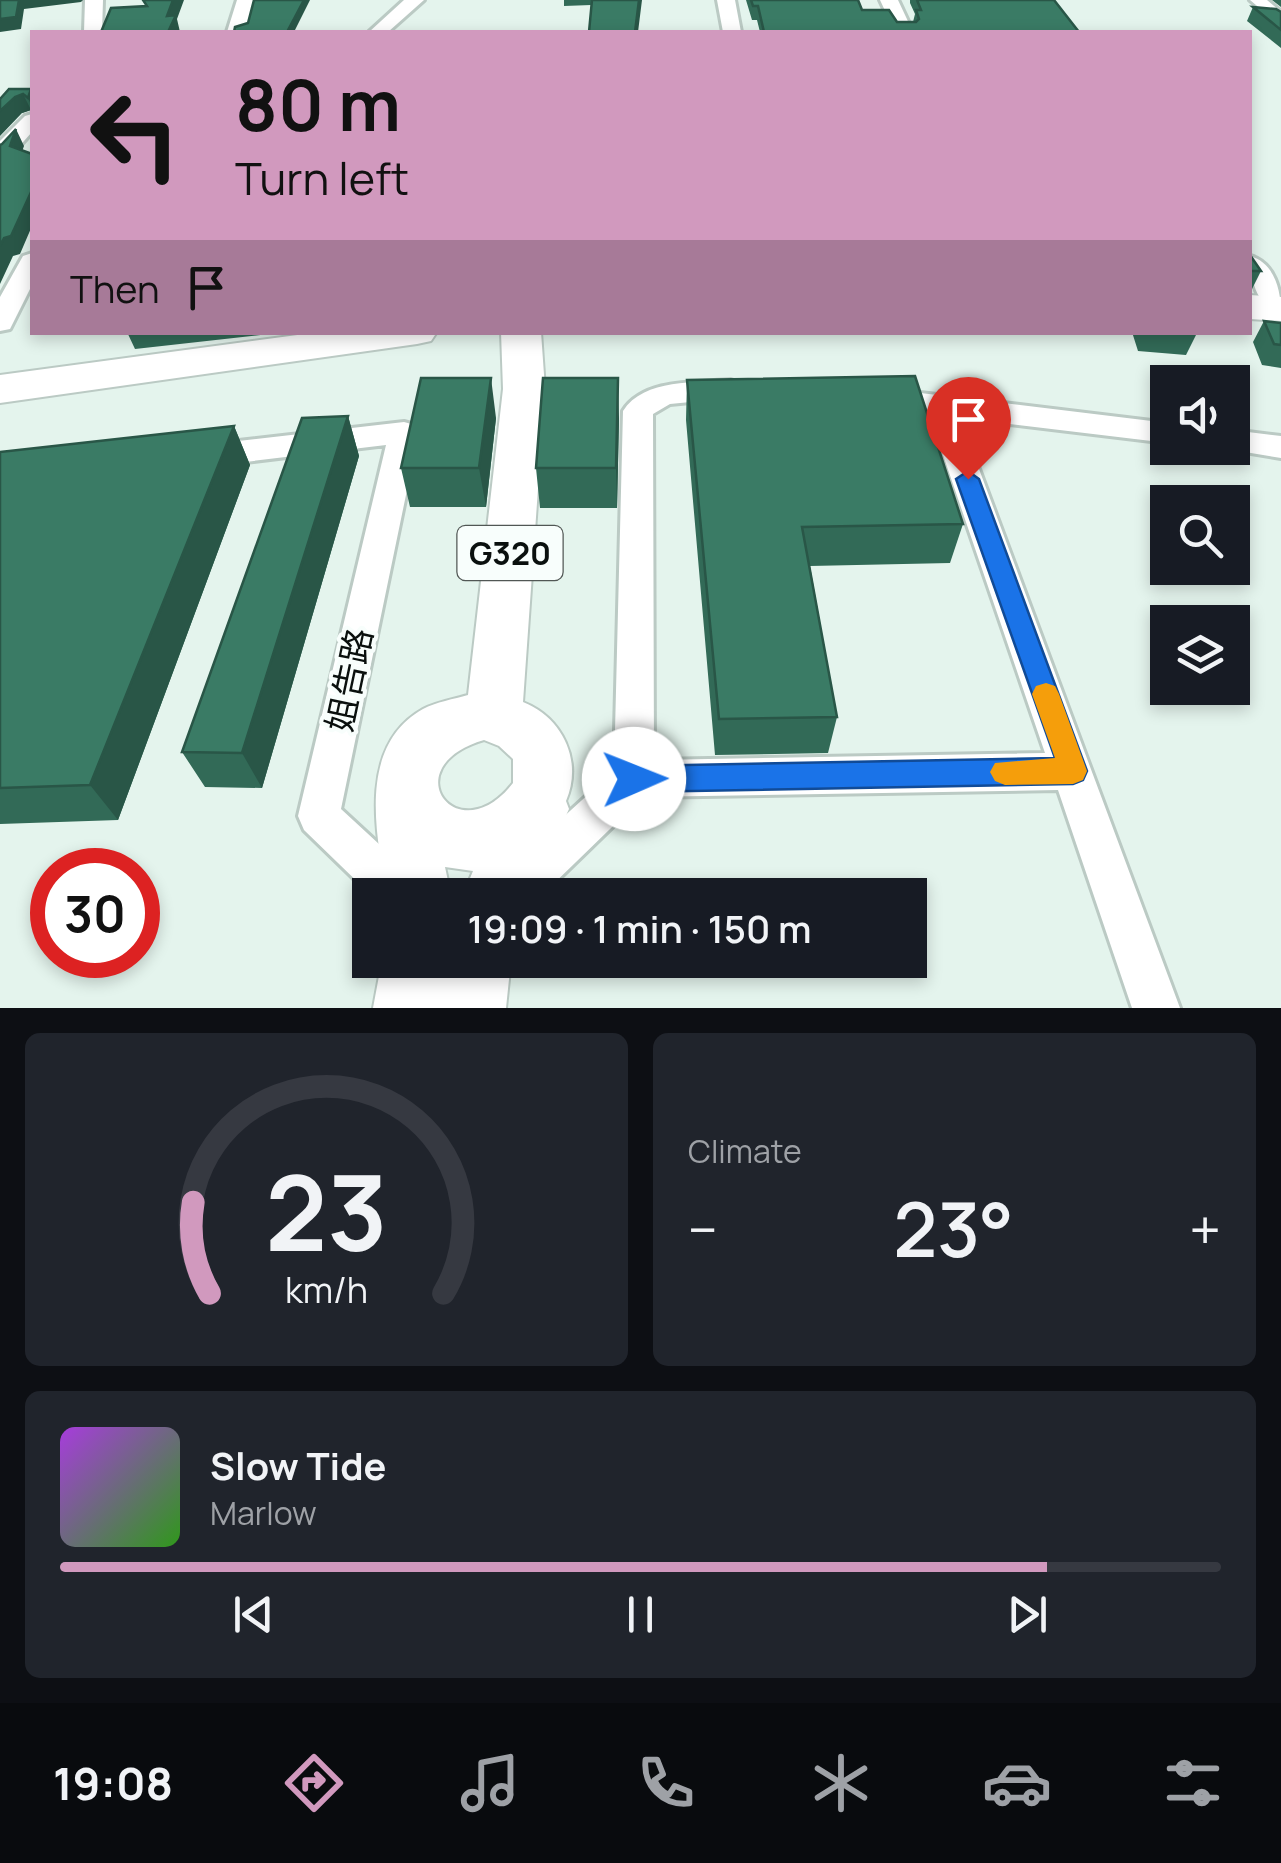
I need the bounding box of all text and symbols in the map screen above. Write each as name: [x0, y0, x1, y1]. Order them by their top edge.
text: 80 m: [235, 56, 401, 152]
icon: left: [70, 70, 200, 200]
text: Turn left: [235, 147, 409, 209]
icon: arrive: [179, 260, 234, 315]
text: Then: [70, 262, 159, 314]
map controls: [1150, 365, 1250, 705]
button: sound: [1150, 365, 1250, 465]
pin: [926, 377, 1011, 480]
icon: arrive: [941, 392, 996, 447]
button: search: [1150, 485, 1250, 585]
road number: G320: [458, 526, 562, 580]
button: layers: [1150, 605, 1250, 705]
street label: 姐告路: [315, 624, 383, 736]
position arrow: [582, 727, 686, 831]
speed limit sign: 30: [30, 848, 160, 978]
text: 19:09 · 1 min · 150 m: [467, 902, 812, 954]
text: Climate: [688, 1129, 802, 1173]
text: 23: [265, 1140, 388, 1282]
text: 23°: [893, 1177, 1014, 1280]
text: −: [688, 1191, 718, 1267]
text: +: [1189, 1191, 1221, 1267]
text: km/h: [285, 1265, 368, 1314]
text: Slow Tide: [210, 1439, 387, 1491]
text: Marlow: [210, 1491, 317, 1535]
icon: previous: [226, 1587, 281, 1642]
icon: pause: [613, 1587, 668, 1642]
icon: next: [1000, 1587, 1055, 1642]
icon: directions: [279, 1748, 349, 1818]
icon: music: [455, 1748, 525, 1818]
icon: phone: [631, 1748, 701, 1818]
icon: climate: [806, 1748, 876, 1818]
icon: car: [982, 1748, 1052, 1818]
icon: filters: [1158, 1748, 1228, 1818]
text: 19:08: [53, 1752, 173, 1814]

